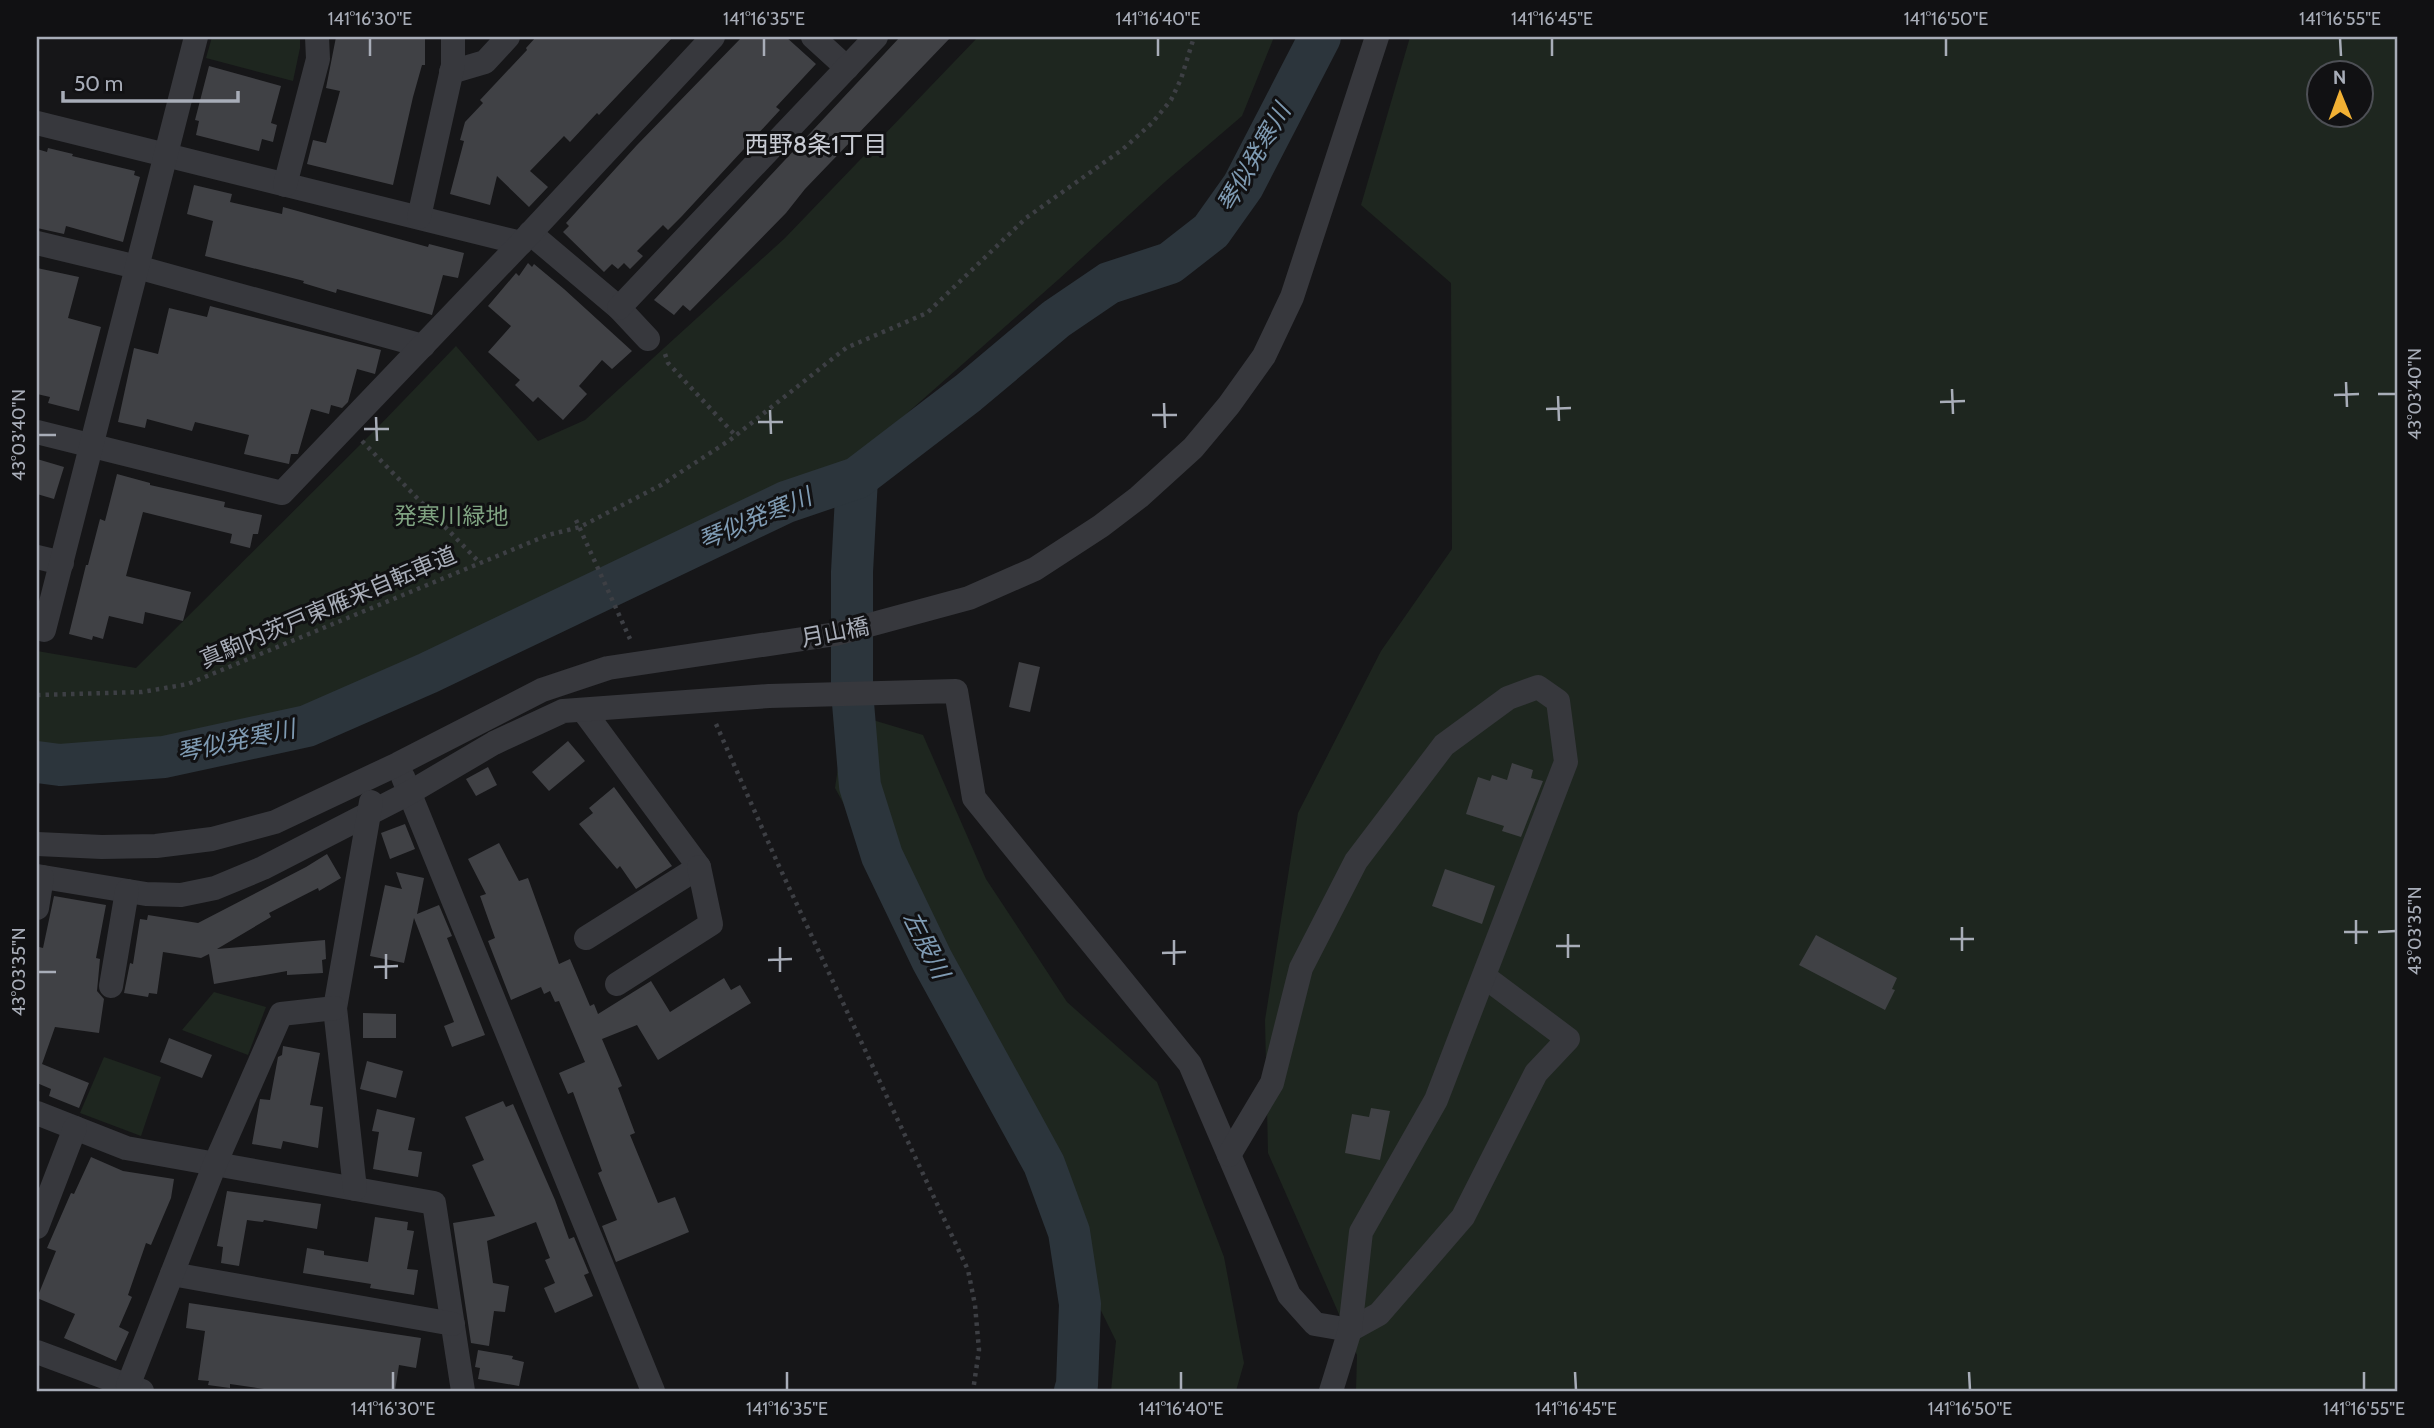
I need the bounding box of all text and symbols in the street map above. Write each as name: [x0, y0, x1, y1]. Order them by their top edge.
text: 141°16'30"E: [328, 8, 412, 30]
text: 141°16'35"E: [723, 8, 805, 30]
text: 141°16'40"E: [1116, 8, 1201, 30]
text: 141°16'45"E: [1511, 8, 1593, 30]
text: 141°16'50"E: [1904, 8, 1988, 30]
text: 141°16'55"E: [2299, 8, 2381, 30]
scale bar: [63, 60, 238, 104]
north arrow: [2304, 60, 2374, 130]
text: N: [2333, 66, 2347, 89]
text: 50 m: [74, 71, 123, 96]
water label: 琴似発寒川: [1211, 96, 1298, 217]
district label: 西野8条1丁目: [745, 130, 887, 159]
text: 43°03'40"N: [2404, 348, 2426, 440]
text: 43°03'40"N: [8, 389, 30, 481]
water label: 琴似発寒川: [694, 481, 818, 555]
park label: 発寒川緑地: [394, 502, 509, 530]
street label: 真駒内茨戸東雁来自転車道: [196, 540, 460, 674]
street label: 月山橋: [798, 612, 872, 652]
water label: 琴似発寒川: [174, 713, 301, 767]
text: 43°03'35"N: [2404, 887, 2426, 975]
water label: 左股川: [897, 906, 957, 986]
text: 43°03'35"N: [8, 928, 30, 1016]
text: 141°16'30"E: [351, 1398, 435, 1420]
text: 141°16'35"E: [746, 1398, 828, 1420]
text: 141°16'40"E: [1139, 1398, 1224, 1420]
text: 141°16'45"E: [1535, 1398, 1617, 1420]
text: 141°16'50"E: [1928, 1398, 2012, 1420]
text: 141°16'55"E: [2323, 1398, 2405, 1420]

